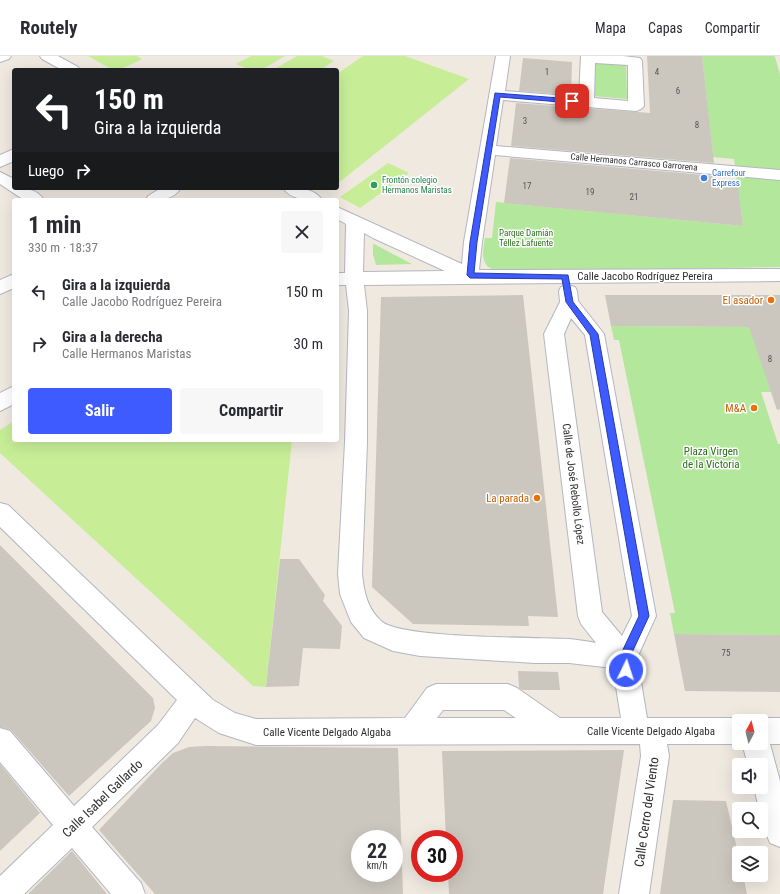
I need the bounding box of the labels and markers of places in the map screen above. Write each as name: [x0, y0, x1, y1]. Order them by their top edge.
pin: [555, 84, 589, 118]
place label: Carrefour Express: [712, 168, 746, 188]
marker: Carrefour Express: [699, 173, 709, 183]
place label: Frontón colegio Hermanos Maristas: [382, 175, 452, 195]
marker: Frontón colegio Hermanos Maristas: [369, 180, 379, 190]
place label: El asador: [723, 294, 764, 307]
marker: El asador: [766, 295, 776, 305]
place label: M&A: [725, 402, 747, 415]
marker: M&A: [749, 403, 759, 413]
place label: La parada: [486, 492, 529, 505]
marker: La parada: [532, 493, 542, 503]

